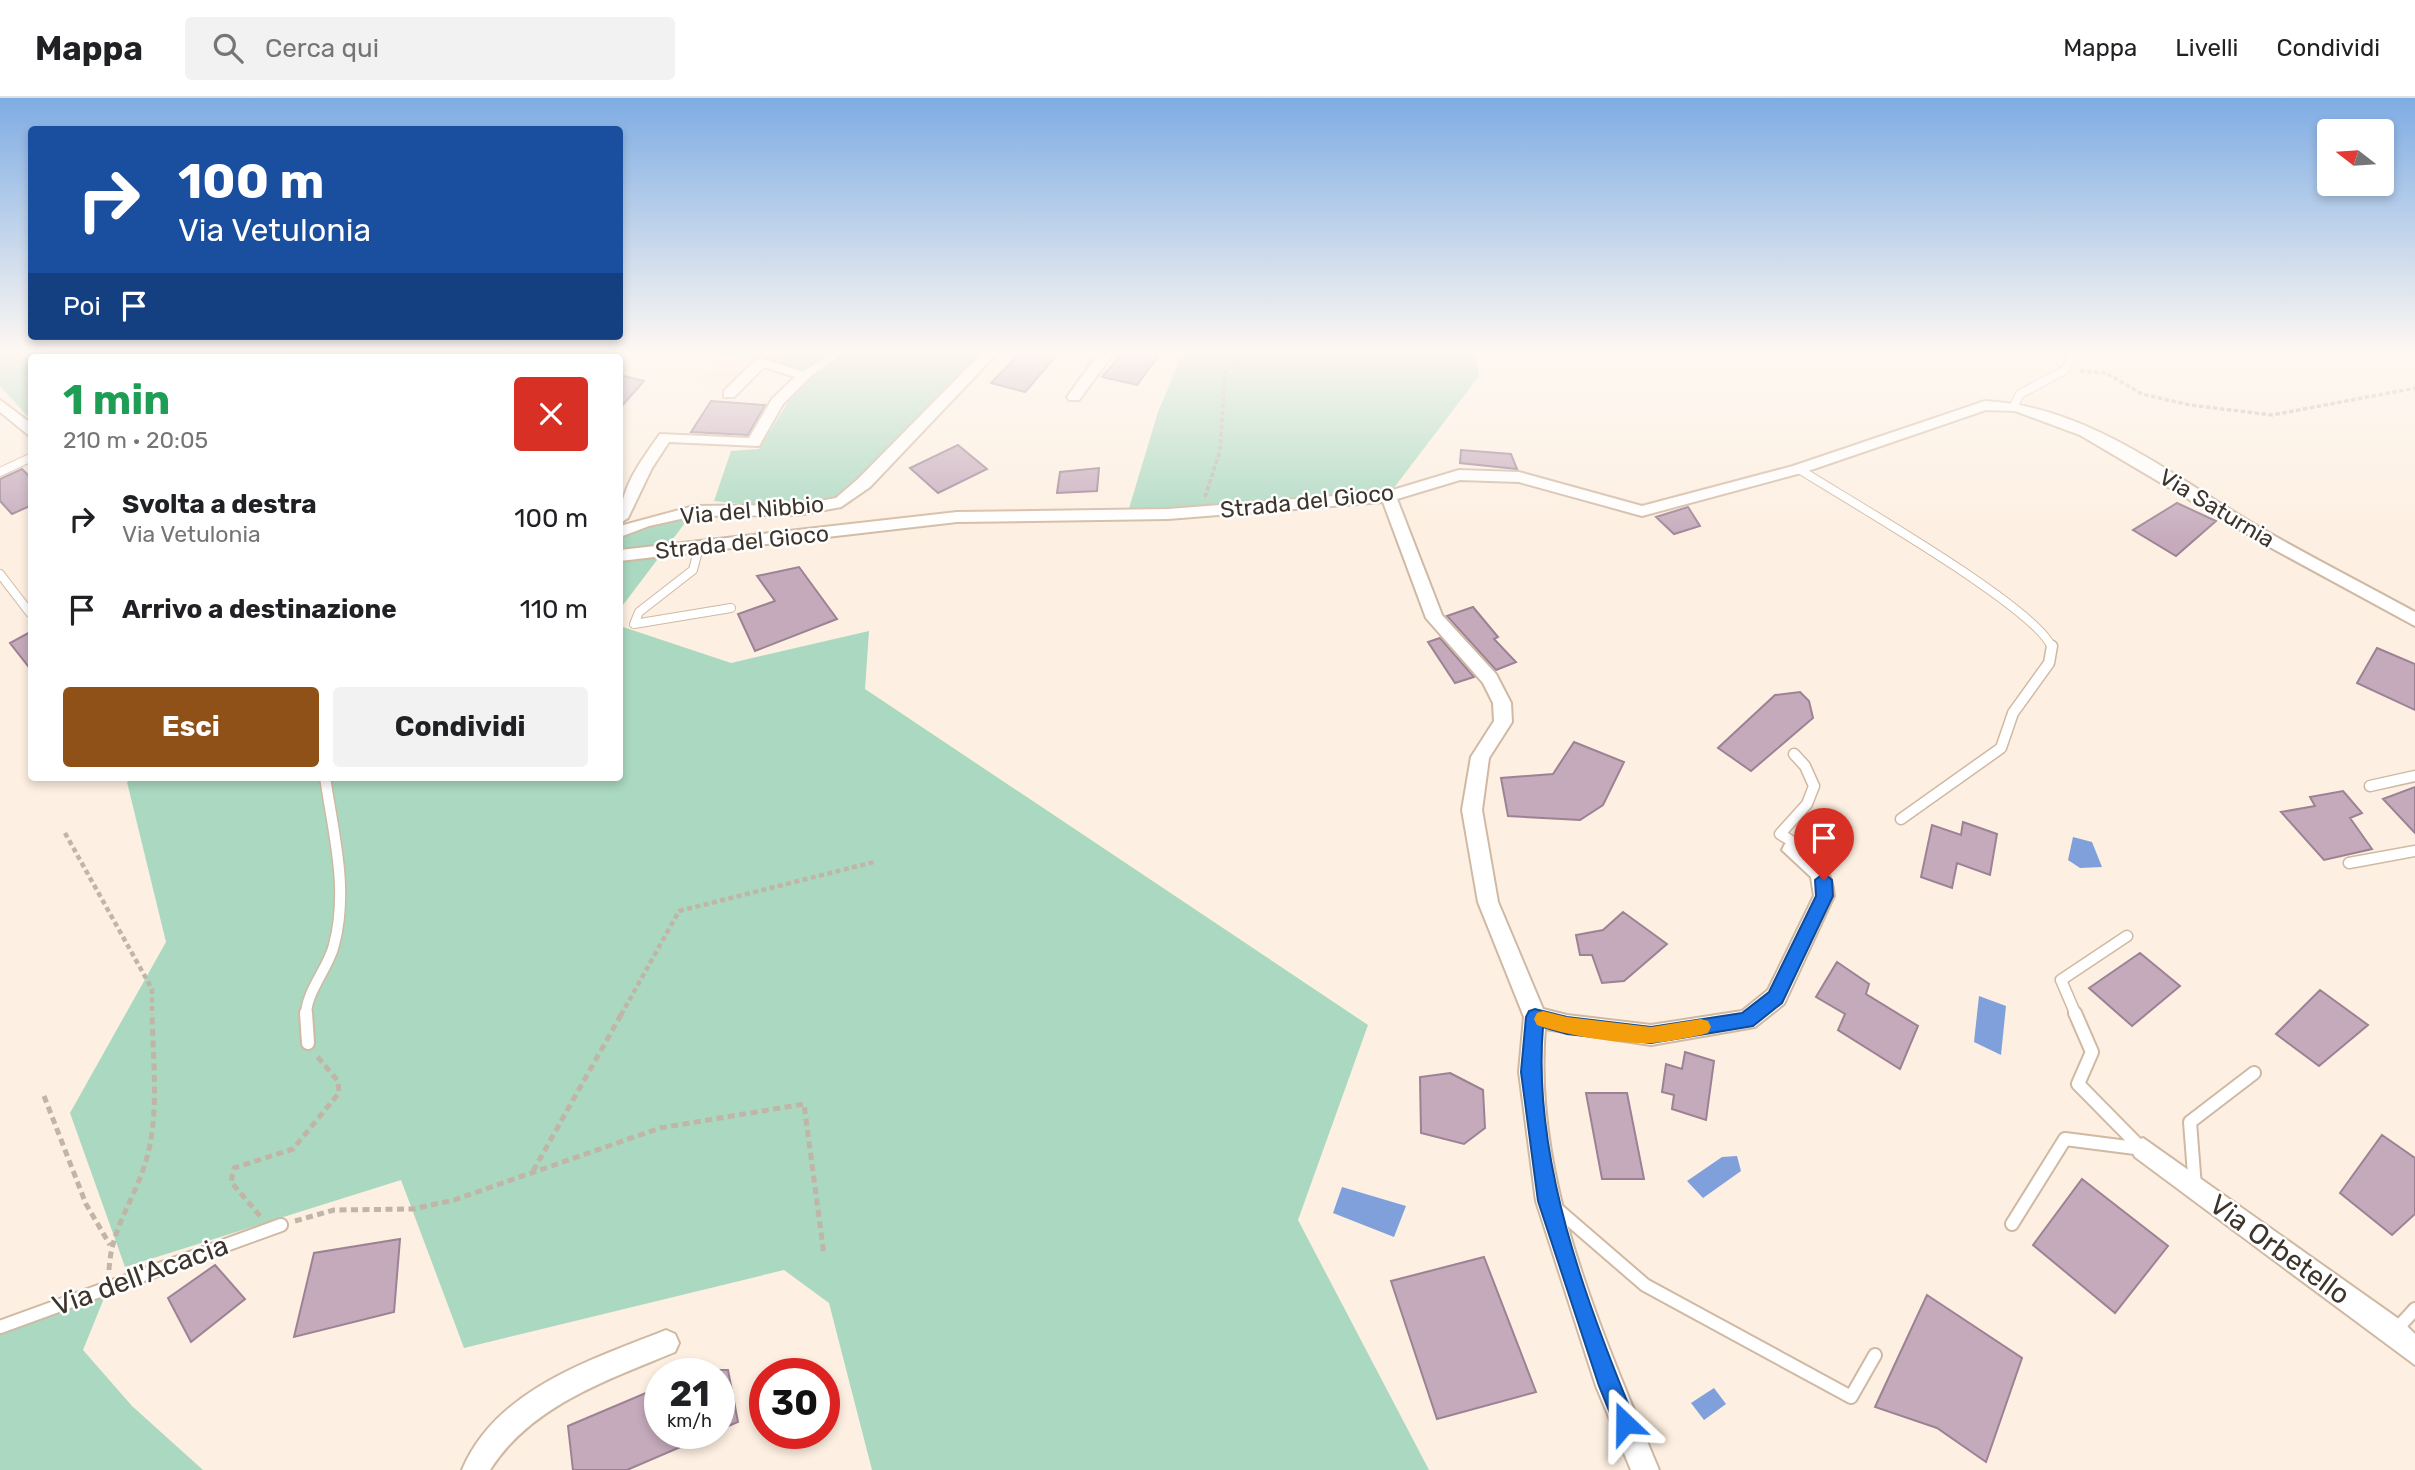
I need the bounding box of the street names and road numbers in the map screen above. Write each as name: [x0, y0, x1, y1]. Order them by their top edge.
street label: Via Saturnia: [2154, 463, 2280, 553]
street label: Strada del Gioco: [1219, 478, 1395, 524]
street label: Via del Nibbio: [679, 490, 825, 530]
street label: Strada del Gioco: [654, 519, 830, 565]
street label: Via Orbetello: [2203, 1187, 2356, 1311]
street label: Via dell'Acacia: [48, 1228, 233, 1323]

